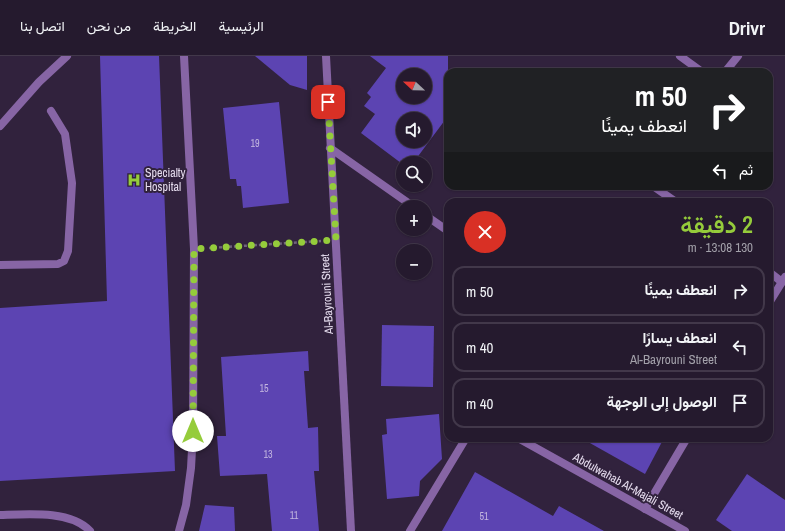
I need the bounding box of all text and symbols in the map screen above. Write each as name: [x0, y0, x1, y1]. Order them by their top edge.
text: Drivr: [729, 15, 765, 41]
text: اتصل بنا: [20, 17, 65, 35]
text: من نحن: [87, 17, 131, 35]
text: الخريطة: [153, 17, 196, 35]
text: الرئيسية: [218, 17, 264, 35]
north arrow: [396, 68, 432, 104]
map controls: [396, 68, 432, 280]
text: 50 m: [635, 77, 687, 115]
icon: right: [701, 84, 753, 136]
pin: [311, 85, 345, 119]
icon: arrive: [317, 91, 339, 113]
button: sound: [396, 112, 432, 148]
text: انعطف يمينًا: [601, 113, 687, 138]
house number: 19: [250, 137, 260, 150]
button: search: [396, 156, 432, 192]
text: ثم: [739, 159, 753, 180]
icon: left: [709, 160, 731, 182]
place label: Specialty Hospital: [145, 165, 186, 195]
hospital icon: Specialty Hospital: [126, 172, 142, 188]
button: +: [396, 200, 432, 236]
text: 2 دقيقة: [680, 208, 753, 240]
button: close: [464, 211, 506, 253]
text: 130 m · 13:08: [688, 239, 753, 256]
button: −: [396, 244, 432, 280]
street label: Al-Bayrouni Street: [317, 253, 337, 336]
text: انعطف يمينًا: [644, 279, 717, 300]
icon: right: [729, 280, 751, 302]
text: 50 m: [466, 281, 493, 302]
text: انعطف يسارًا: [643, 327, 717, 348]
icon: left: [729, 336, 751, 358]
text: 40 m: [466, 337, 493, 358]
text: Al-Bayrouni Street: [630, 351, 717, 368]
house number: 15: [259, 382, 269, 395]
text: الوصول إلى الوجهة: [606, 391, 717, 412]
icon: arrive: [729, 392, 751, 414]
text: 40 m: [466, 393, 493, 414]
position arrow: [172, 410, 214, 452]
house number: 13: [263, 448, 273, 461]
street label: Abdulwahab Al-Majali Street: [569, 449, 686, 523]
house number: 11: [290, 509, 299, 522]
house number: 51: [479, 510, 489, 523]

